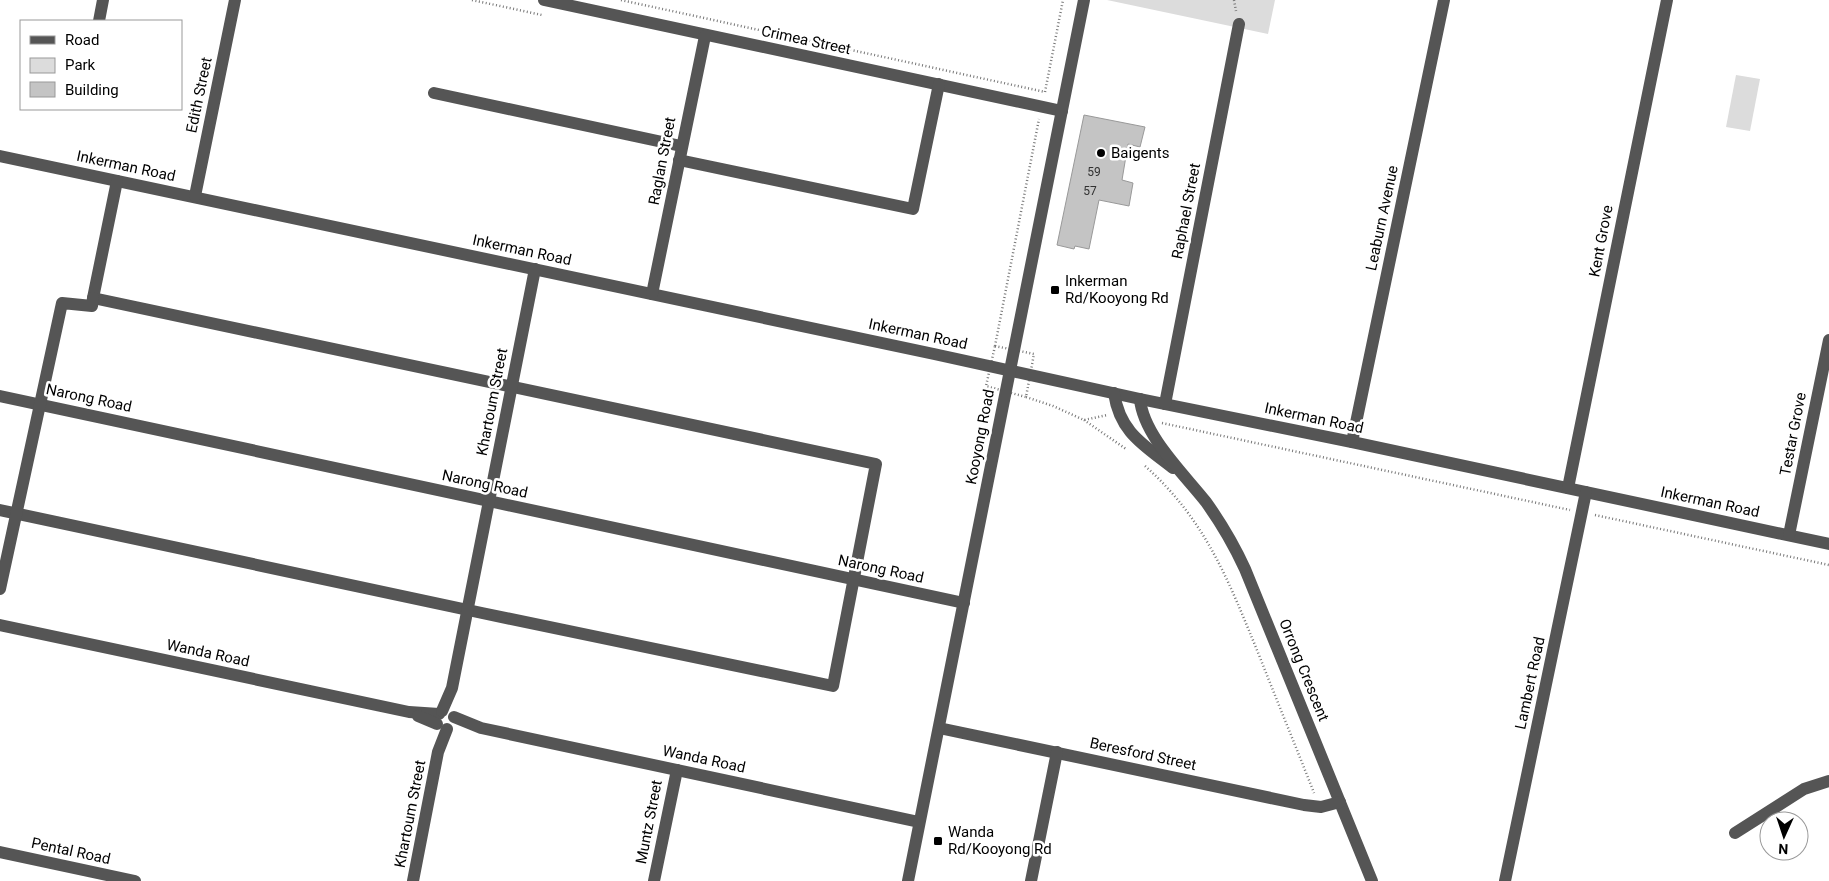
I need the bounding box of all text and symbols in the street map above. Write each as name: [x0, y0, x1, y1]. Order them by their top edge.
legend: [20, 20, 182, 110]
street label: Crimea Street: [760, 22, 852, 58]
text: Road: [65, 31, 99, 49]
street label: Edith Street: [182, 55, 216, 135]
text: Park: [65, 56, 96, 74]
text: Building: [65, 81, 119, 99]
street label: Raglan Street: [645, 115, 679, 207]
place label: Baigents: [1111, 144, 1169, 162]
street label: Inkerman Road: [75, 147, 177, 185]
marker: Baigents: [1095, 147, 1107, 159]
street label: Raphael Street: [1168, 162, 1204, 260]
street label: Leaburn Avenue: [1362, 164, 1402, 272]
house number: 59: [1087, 165, 1101, 179]
house number: 57: [1083, 184, 1097, 198]
street label: Kent Grove: [1585, 204, 1617, 278]
street label: Inkerman Road: [471, 231, 573, 269]
place label: Inkerman Rd/Kooyong Rd: [1065, 272, 1169, 307]
marker: Inkerman Rd/Kooyong Rd: [1049, 284, 1061, 296]
street label: Inkerman Road: [867, 315, 969, 353]
street label: Khartoum Street: [473, 347, 511, 457]
street label: Narong Road: [44, 380, 134, 416]
street label: Kooyong Road: [962, 388, 998, 486]
street label: Testar Grove: [1776, 391, 1810, 477]
street label: Inkerman Road: [1263, 399, 1365, 437]
street label: Narong Road: [440, 466, 530, 502]
street label: Inkerman Road: [1659, 483, 1761, 521]
street label: Narong Road: [836, 551, 926, 587]
street label: Orrong Crescent: [1275, 616, 1333, 724]
street label: Wanda Road: [165, 635, 251, 671]
street label: Lambert Road: [1511, 635, 1549, 731]
street label: Beresford Street: [1088, 734, 1198, 774]
street label: Wanda Road: [661, 741, 747, 777]
street label: Khartoum Street: [391, 759, 429, 869]
street label: Muntz Street: [632, 778, 666, 866]
north arrow: [1759, 811, 1809, 861]
place label: Wanda Rd/Kooyong Rd: [948, 823, 1052, 858]
street label: Pental Road: [30, 834, 112, 868]
marker: Wanda Rd/Kooyong Rd: [932, 835, 944, 847]
text: N: [1778, 841, 1789, 857]

